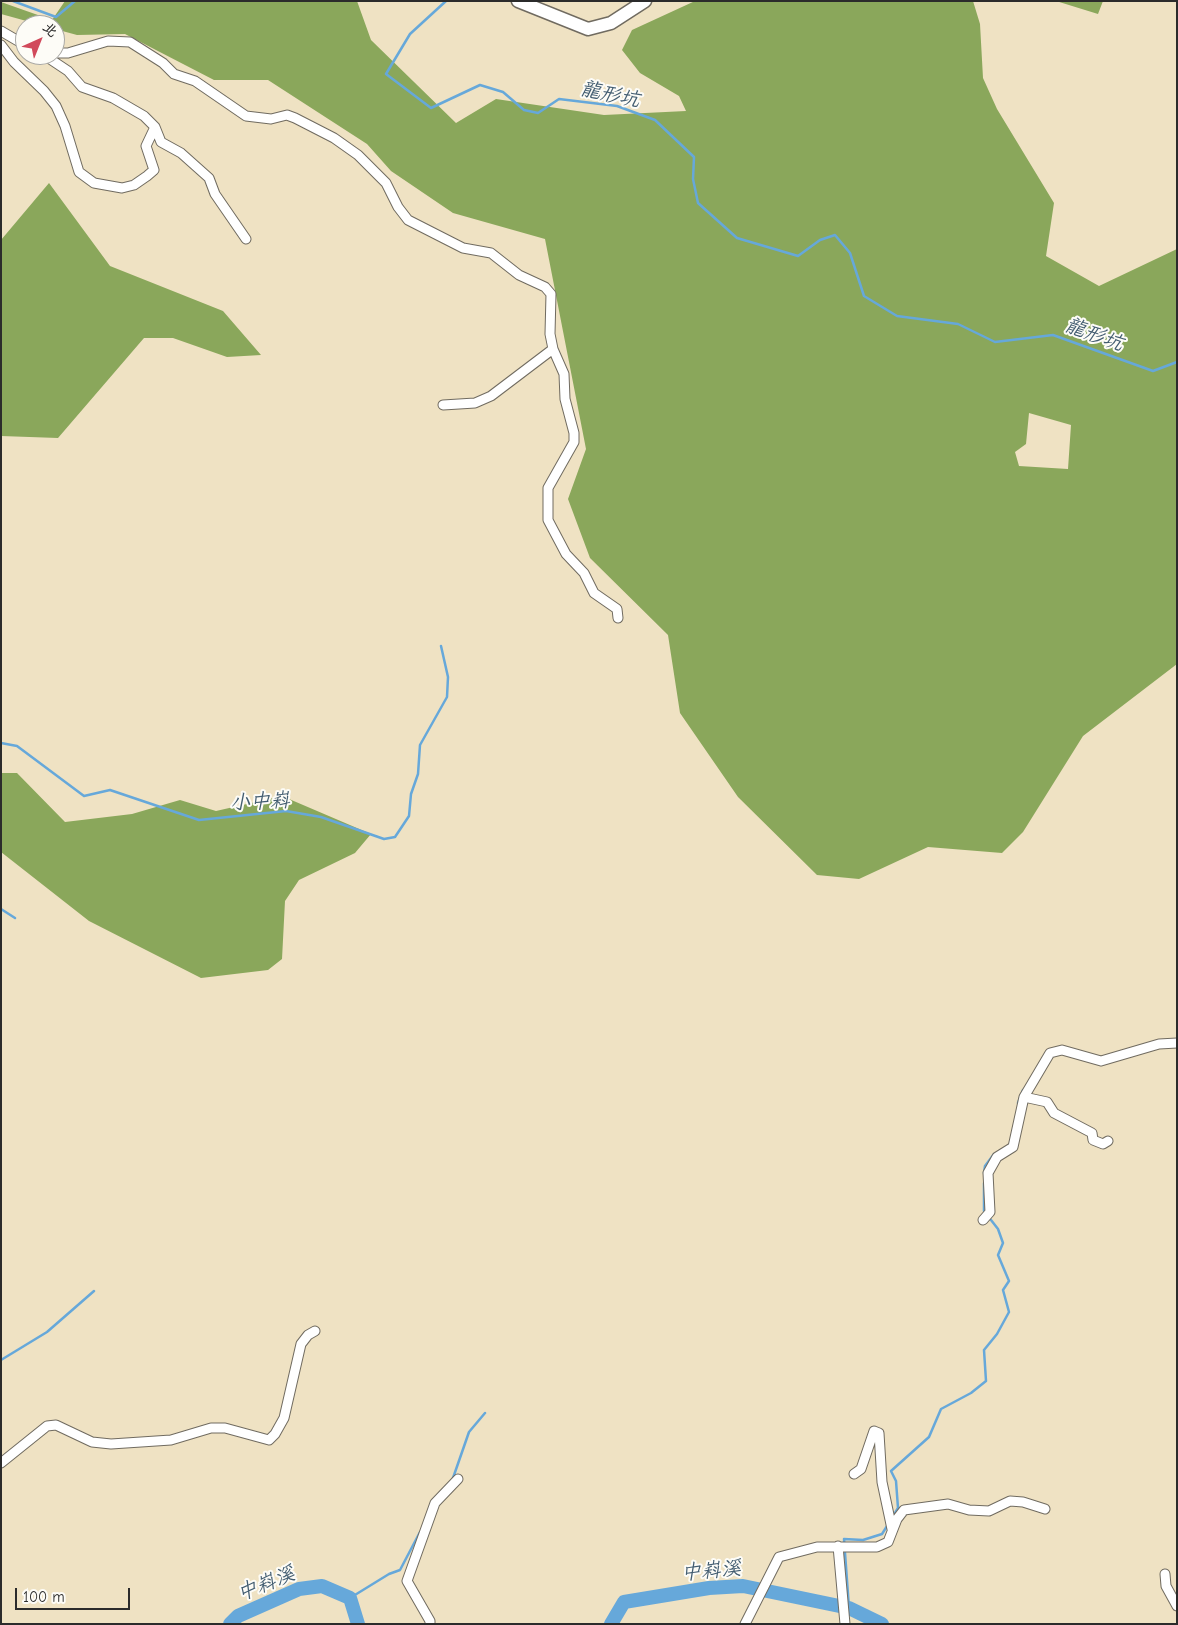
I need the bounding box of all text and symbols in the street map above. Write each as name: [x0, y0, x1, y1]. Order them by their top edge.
north arrow: [15, 15, 65, 65]
text: 北: [39, 19, 61, 41]
water label: 龍形坑: [578, 77, 642, 113]
water label: 龍形坑: [1062, 313, 1126, 357]
water label: 小中嵙: [229, 788, 291, 816]
water label: 中嵙溪: [680, 1556, 742, 1586]
water label: 中嵙溪: [234, 1562, 298, 1606]
scale bar: [18, 1578, 132, 1610]
text: 100 m: [23, 1588, 65, 1606]

